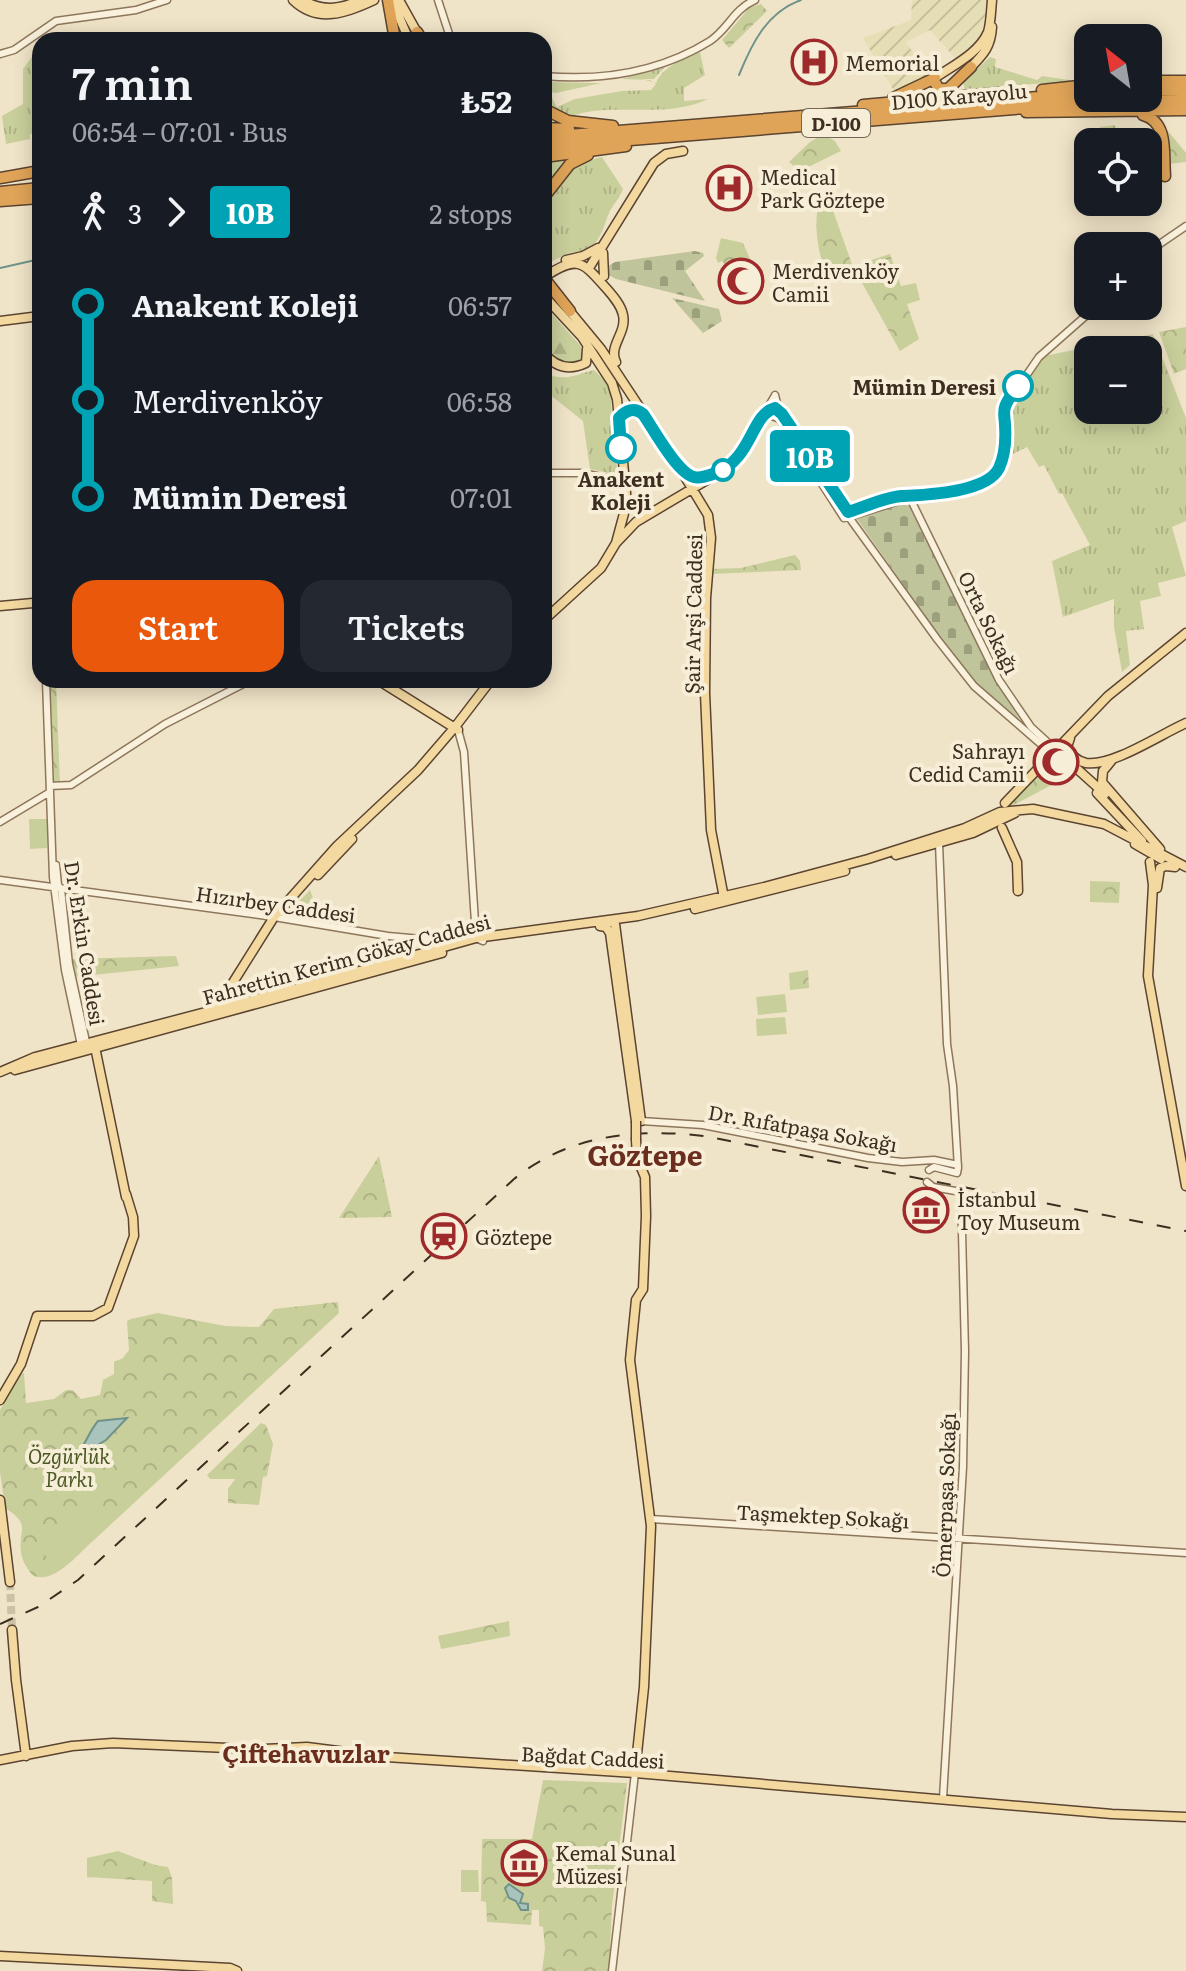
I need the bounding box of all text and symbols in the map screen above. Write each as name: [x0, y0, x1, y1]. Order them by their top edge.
north arrow: [1074, 24, 1162, 112]
map controls: [1074, 24, 1162, 424]
hospital icon: Memorial: [790, 38, 838, 86]
place label: Memorial: [845, 47, 940, 77]
text: 7 min: [72, 48, 193, 114]
street label: D100 Karayolu: [890, 74, 1029, 116]
text: ₺52: [460, 78, 512, 122]
road number: D-100: [802, 109, 870, 137]
text: 06:54 – 07:01 · Bus: [72, 111, 287, 150]
button: locate: [1074, 128, 1162, 216]
place label: Medical Park Göztepe: [760, 161, 885, 214]
hospital icon: Medical Park Göztepe: [705, 164, 753, 212]
icon: walk: [72, 190, 116, 234]
icon: forward: [154, 190, 198, 234]
text: 10B: [226, 191, 274, 233]
text: 3: [128, 193, 142, 232]
text: 2 stops: [429, 193, 512, 232]
button: +: [1074, 232, 1162, 320]
place label: Merdivenköy Camii: [772, 255, 900, 308]
mosque icon: Merdivenköy Camii: [717, 257, 765, 305]
text: Anakent Koleji: [132, 282, 358, 326]
text: 06:57: [448, 285, 512, 324]
button: −: [1074, 336, 1162, 424]
place label: Mümin Deresi: [852, 371, 996, 401]
marker: Mümin Deresi: [1003, 371, 1033, 401]
text: Merdivenköy: [132, 378, 323, 422]
text: 06:58: [447, 381, 512, 420]
line badge: 10B: [764, 430, 856, 482]
marker: Anakent Koleji: [606, 433, 636, 463]
text: 10B: [786, 435, 834, 477]
unlabelled marker: [712, 459, 734, 481]
place label: Anakent Koleji: [578, 463, 665, 516]
text: Mümin Deresi: [132, 474, 347, 518]
text: 07:01: [450, 477, 512, 516]
street label: Şair Arşi Caddesi: [676, 533, 708, 694]
street label: Orta Sokağı: [952, 565, 1028, 679]
button: Start: [72, 580, 284, 672]
button: Tickets: [300, 580, 512, 672]
place label: Sahrayı Cedid Camii: [908, 735, 1025, 788]
mosque icon: Sahrayı Cedid Camii: [1032, 738, 1080, 786]
street label: Dr. Erkin Caddesi: [58, 858, 114, 1028]
street label: Hızırbey Caddesi: [194, 877, 358, 929]
street label: Fahrettin Kerim Gökay Caddesi: [199, 905, 494, 1011]
street label: Dr. Rıfatpaşa Sokağı: [706, 1096, 900, 1158]
district label: Göztepe: [587, 1133, 703, 1175]
place label: İstanbul Toy Museum: [957, 1183, 1080, 1236]
museum icon: İstanbul Toy Museum: [902, 1186, 950, 1234]
station icon: Göztepe: [420, 1212, 468, 1260]
place label: Göztepe: [475, 1221, 552, 1251]
street label: Ömerpaşa Sokağı: [926, 1412, 962, 1578]
park label: Özgürlük Parkı: [28, 1440, 110, 1493]
street label: Taşmektep Sokağı: [736, 1495, 911, 1535]
district label: Çiftehavuzlar: [222, 1735, 390, 1770]
street label: Bağdat Caddesi: [521, 1737, 666, 1775]
place label: Kemal Sunal Müzesi: [555, 1837, 676, 1890]
museum icon: Kemal Sunal Müzesi: [500, 1839, 548, 1887]

